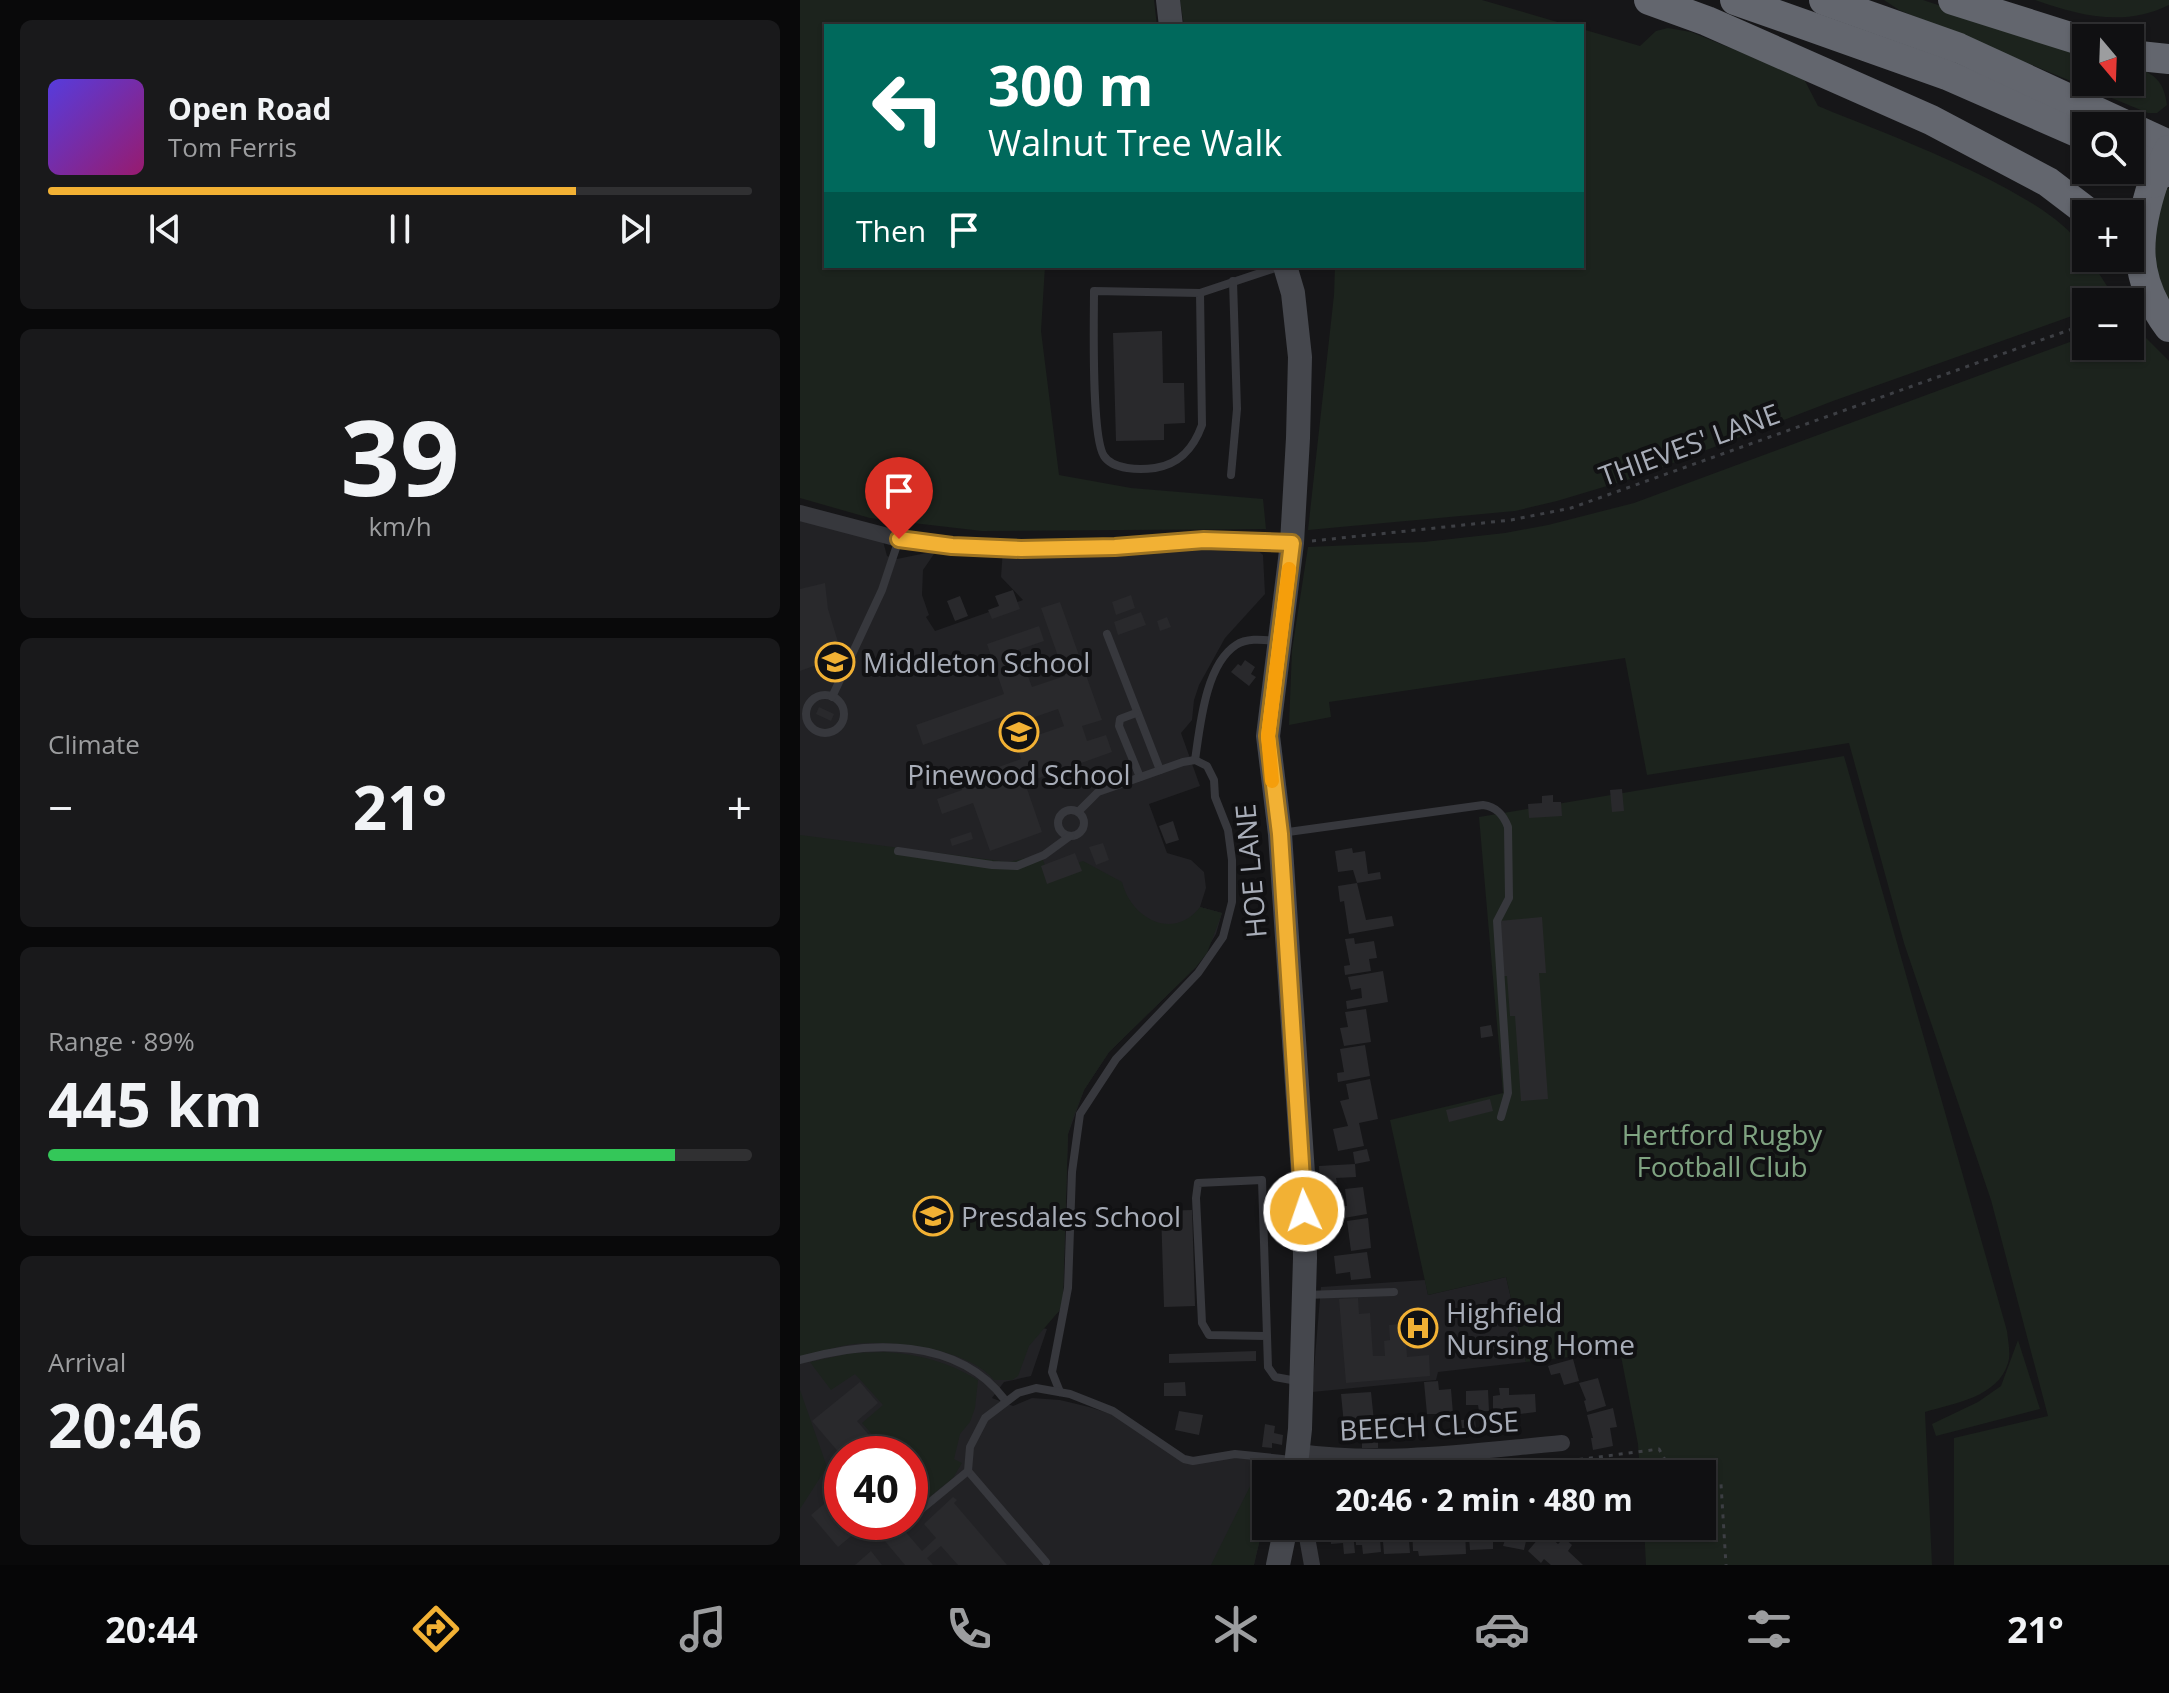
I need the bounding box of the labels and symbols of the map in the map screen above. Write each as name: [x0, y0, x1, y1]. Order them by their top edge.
north arrow: [2072, 24, 2144, 96]
street label: THIEVES' LANE: [1593, 394, 1785, 494]
pin: [865, 457, 933, 539]
school or university icon: Middleton School: [814, 641, 856, 683]
place label: Middleton School: [863, 643, 1090, 681]
school or university icon: Pinewood School: [998, 711, 1040, 753]
place label: Pinewood School: [907, 755, 1131, 793]
street label: HOE LANE: [1225, 802, 1275, 940]
park label: Hertford Rugby Football Club: [1622, 1115, 1823, 1185]
position arrow: [1262, 1169, 1346, 1253]
school or university icon: Presdales School: [912, 1195, 954, 1237]
place label: Presdales School: [961, 1197, 1181, 1235]
place label: Highfield Nursing Home: [1446, 1293, 1635, 1363]
hospital icon: Highfield Nursing Home: [1397, 1307, 1439, 1349]
street label: BEECH CLOSE: [1338, 1401, 1520, 1449]
speed limit sign: 40: [824, 1436, 928, 1540]

